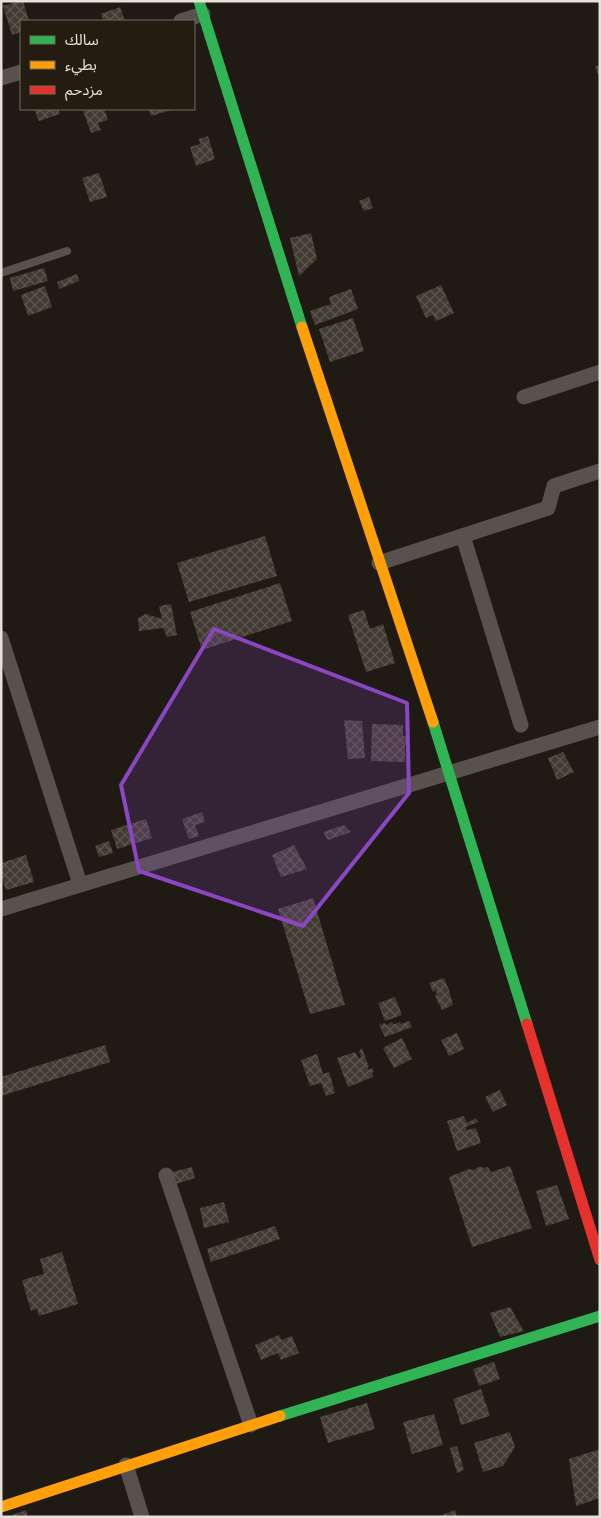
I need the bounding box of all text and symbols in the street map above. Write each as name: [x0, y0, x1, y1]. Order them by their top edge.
legend: [20, 20, 195, 110]
text: سالك: [65, 29, 99, 49]
text: بطيء: [65, 54, 97, 76]
text: مزدحم: [65, 79, 103, 101]

